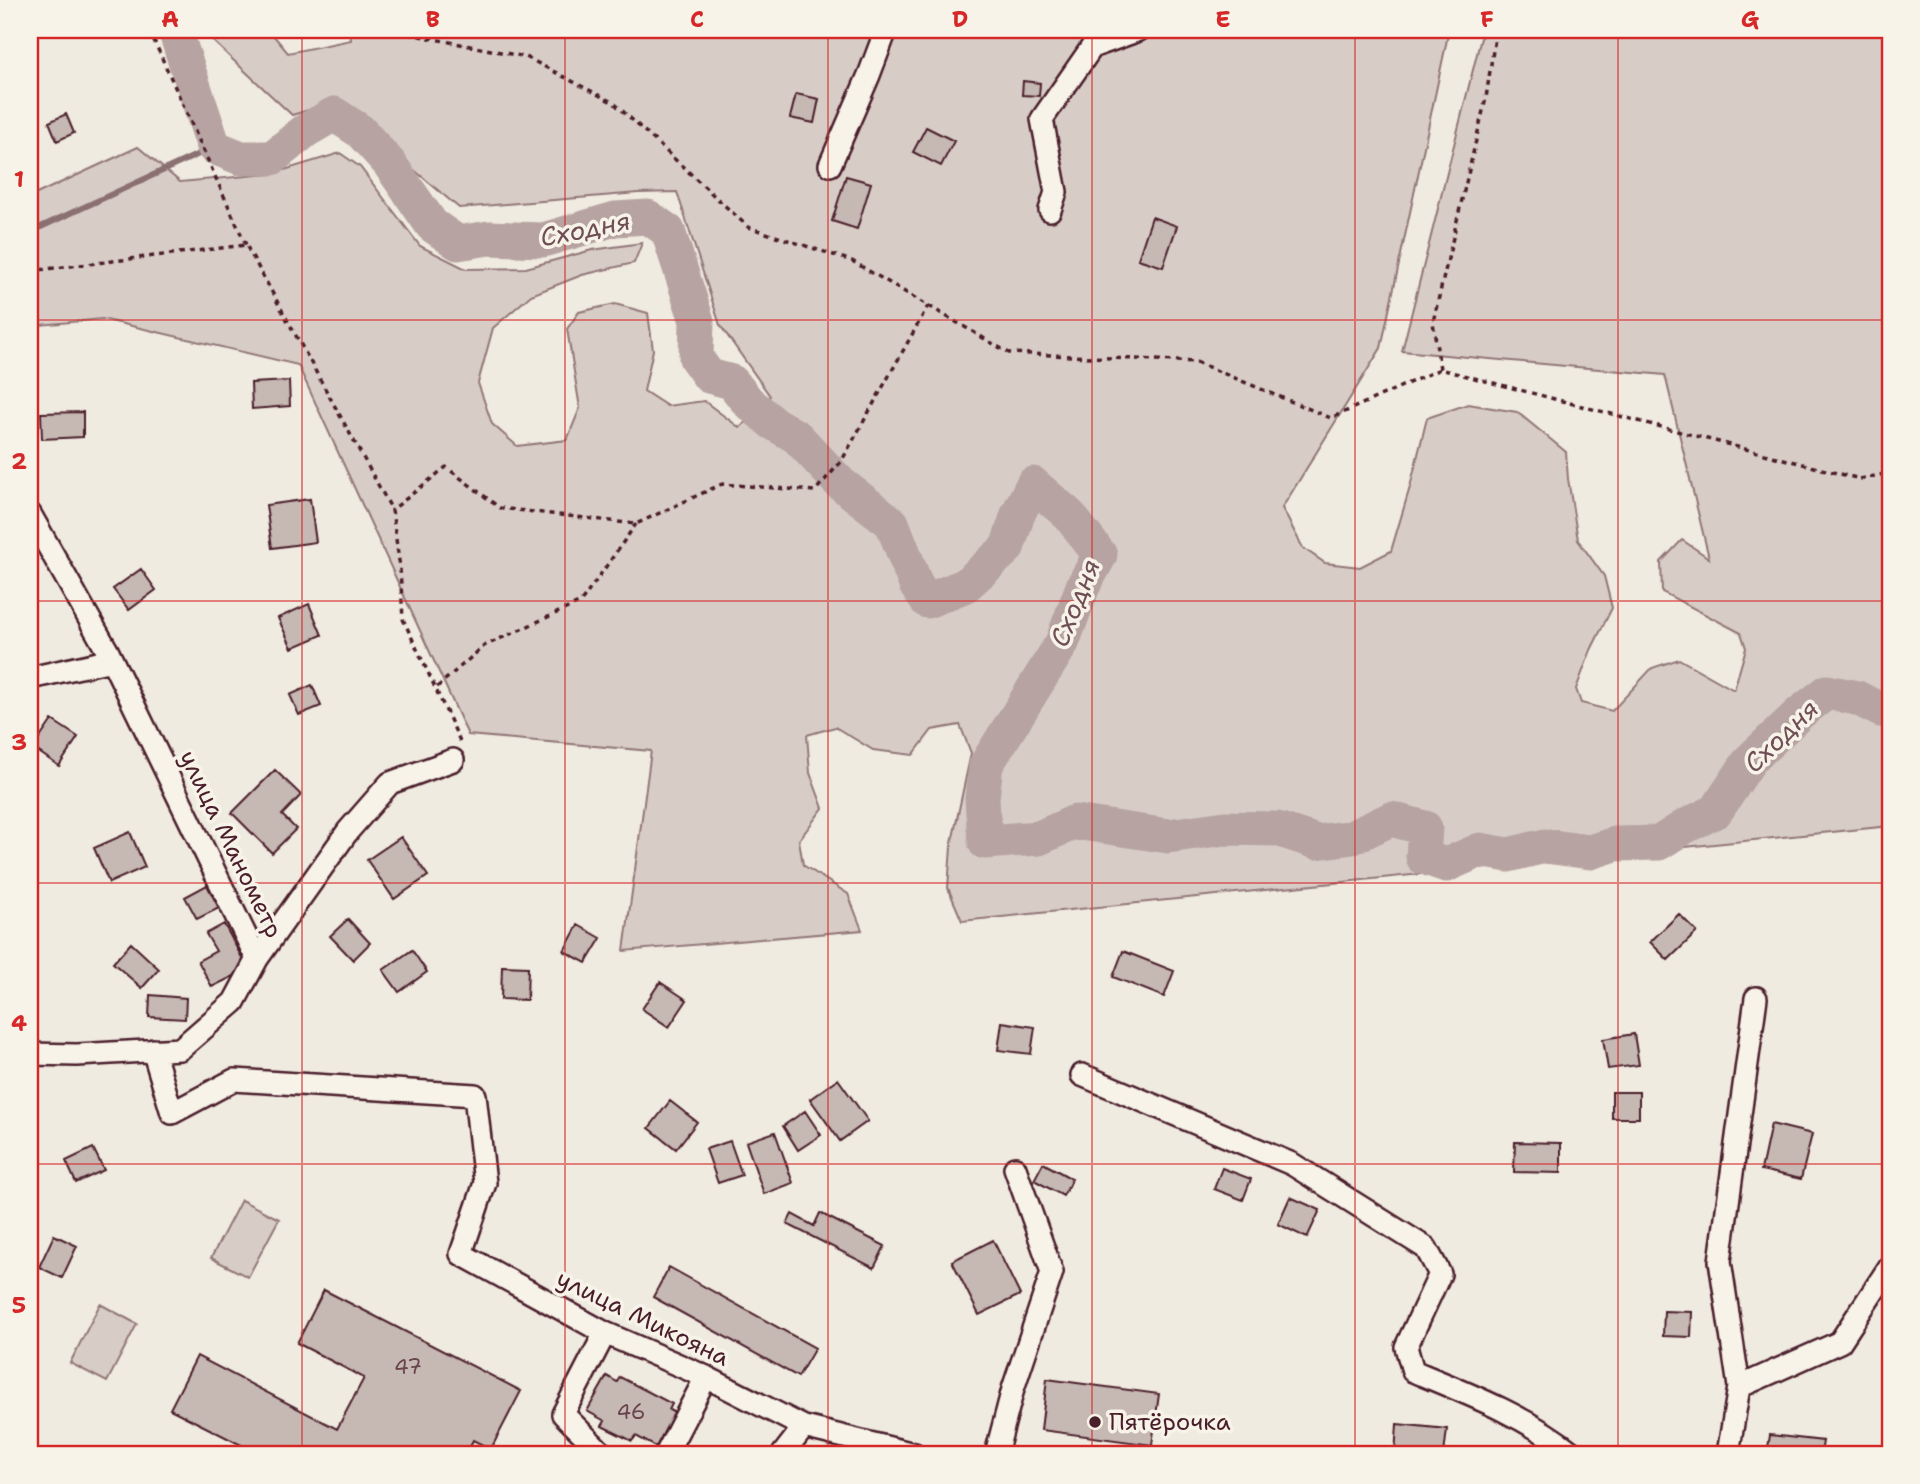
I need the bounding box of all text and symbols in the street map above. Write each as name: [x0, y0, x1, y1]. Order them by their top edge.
text: A: [161, 4, 179, 34]
text: B: [426, 4, 440, 34]
text: C: [690, 4, 704, 34]
text: D: [952, 4, 968, 34]
text: E: [1215, 4, 1231, 34]
text: F: [1480, 4, 1494, 34]
text: G: [1741, 4, 1760, 34]
text: 1: [14, 164, 24, 194]
water label: Сходня: [537, 203, 633, 254]
text: 2: [11, 446, 27, 476]
water label: Сходня: [1041, 554, 1108, 652]
water label: Сходня: [1736, 691, 1826, 780]
text: 3: [11, 727, 27, 757]
street label: улица Манометр: [172, 745, 290, 943]
text: 4: [11, 1008, 27, 1038]
street label: улица Микояна: [551, 1262, 735, 1374]
text: 5: [12, 1290, 26, 1320]
house number: 47: [394, 1353, 422, 1381]
house number: 46: [617, 1398, 646, 1426]
place label: Пятёрочка: [1109, 1406, 1231, 1438]
marker: Пятёрочка: [1087, 1414, 1103, 1430]

